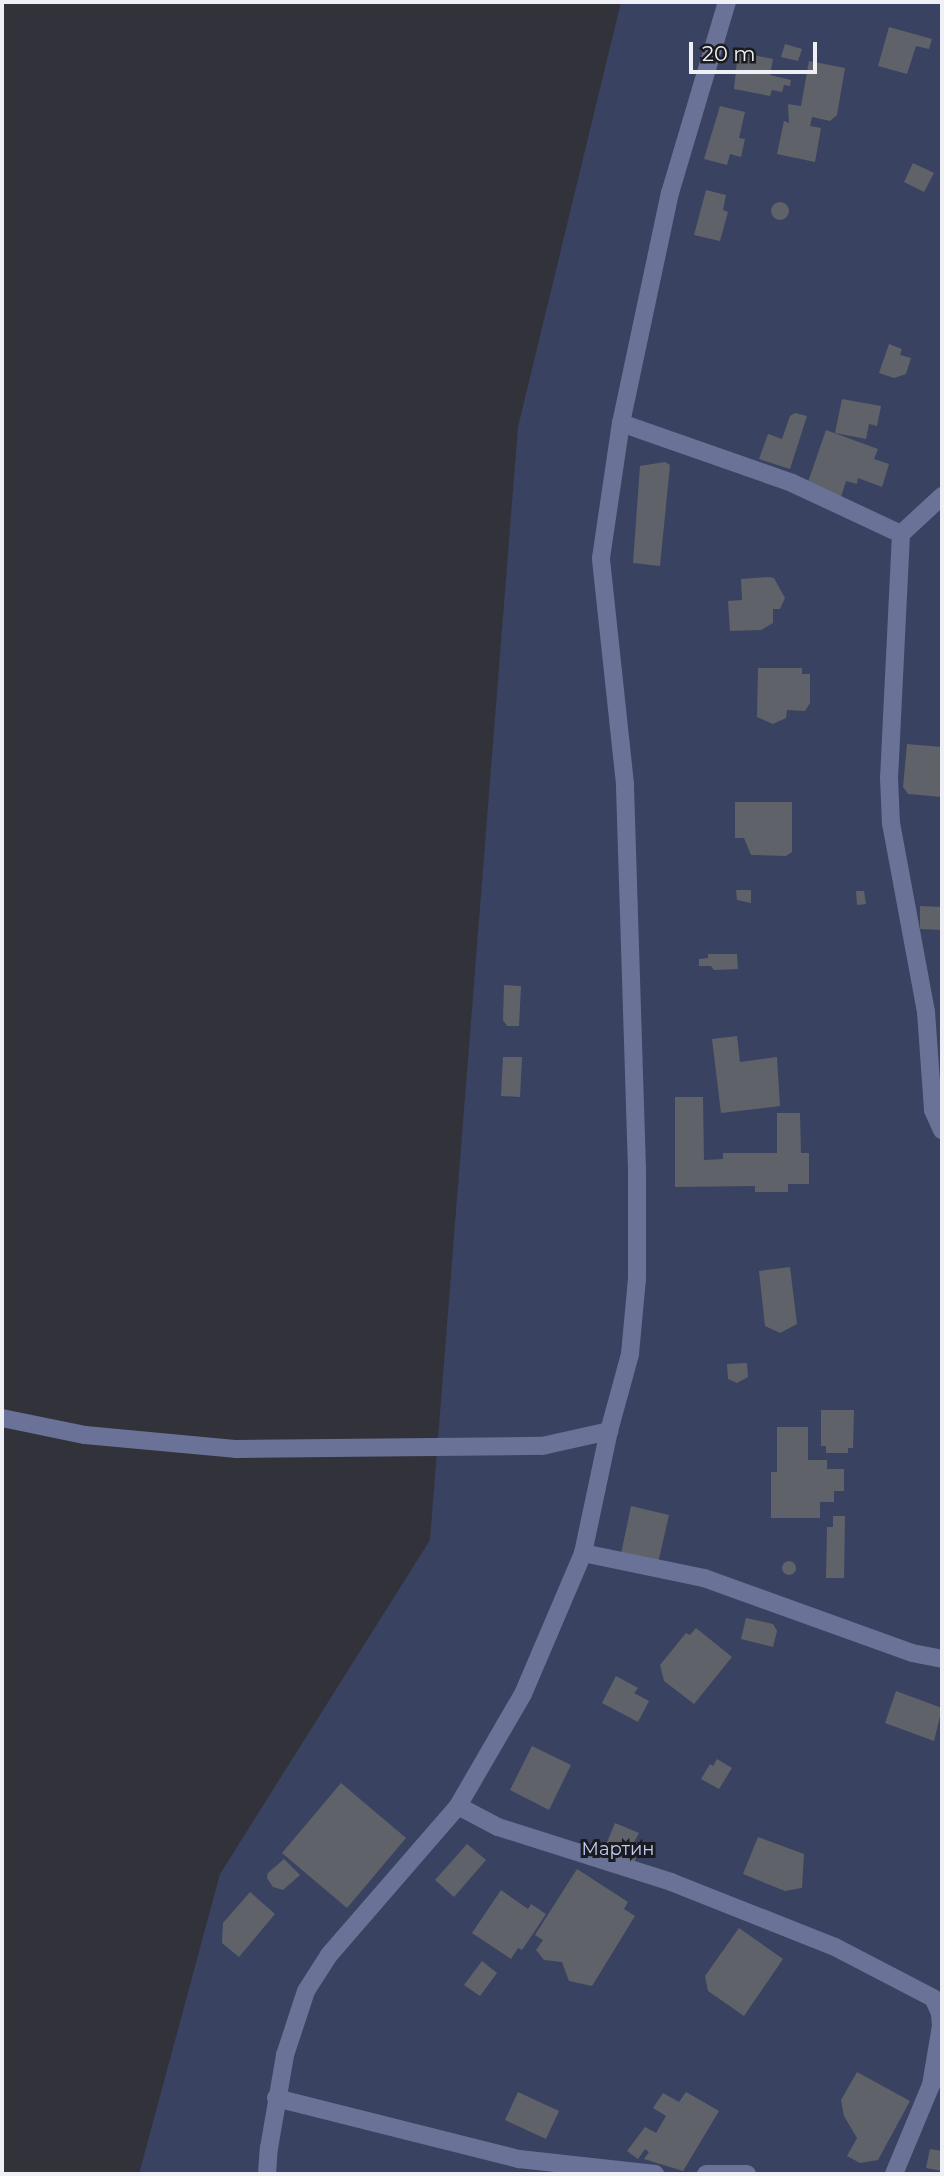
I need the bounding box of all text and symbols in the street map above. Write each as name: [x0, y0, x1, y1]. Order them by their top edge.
scale bar: [692, 28, 820, 72]
text: 20 m: [702, 41, 756, 66]
park label: Мартин: [582, 1838, 654, 1860]

